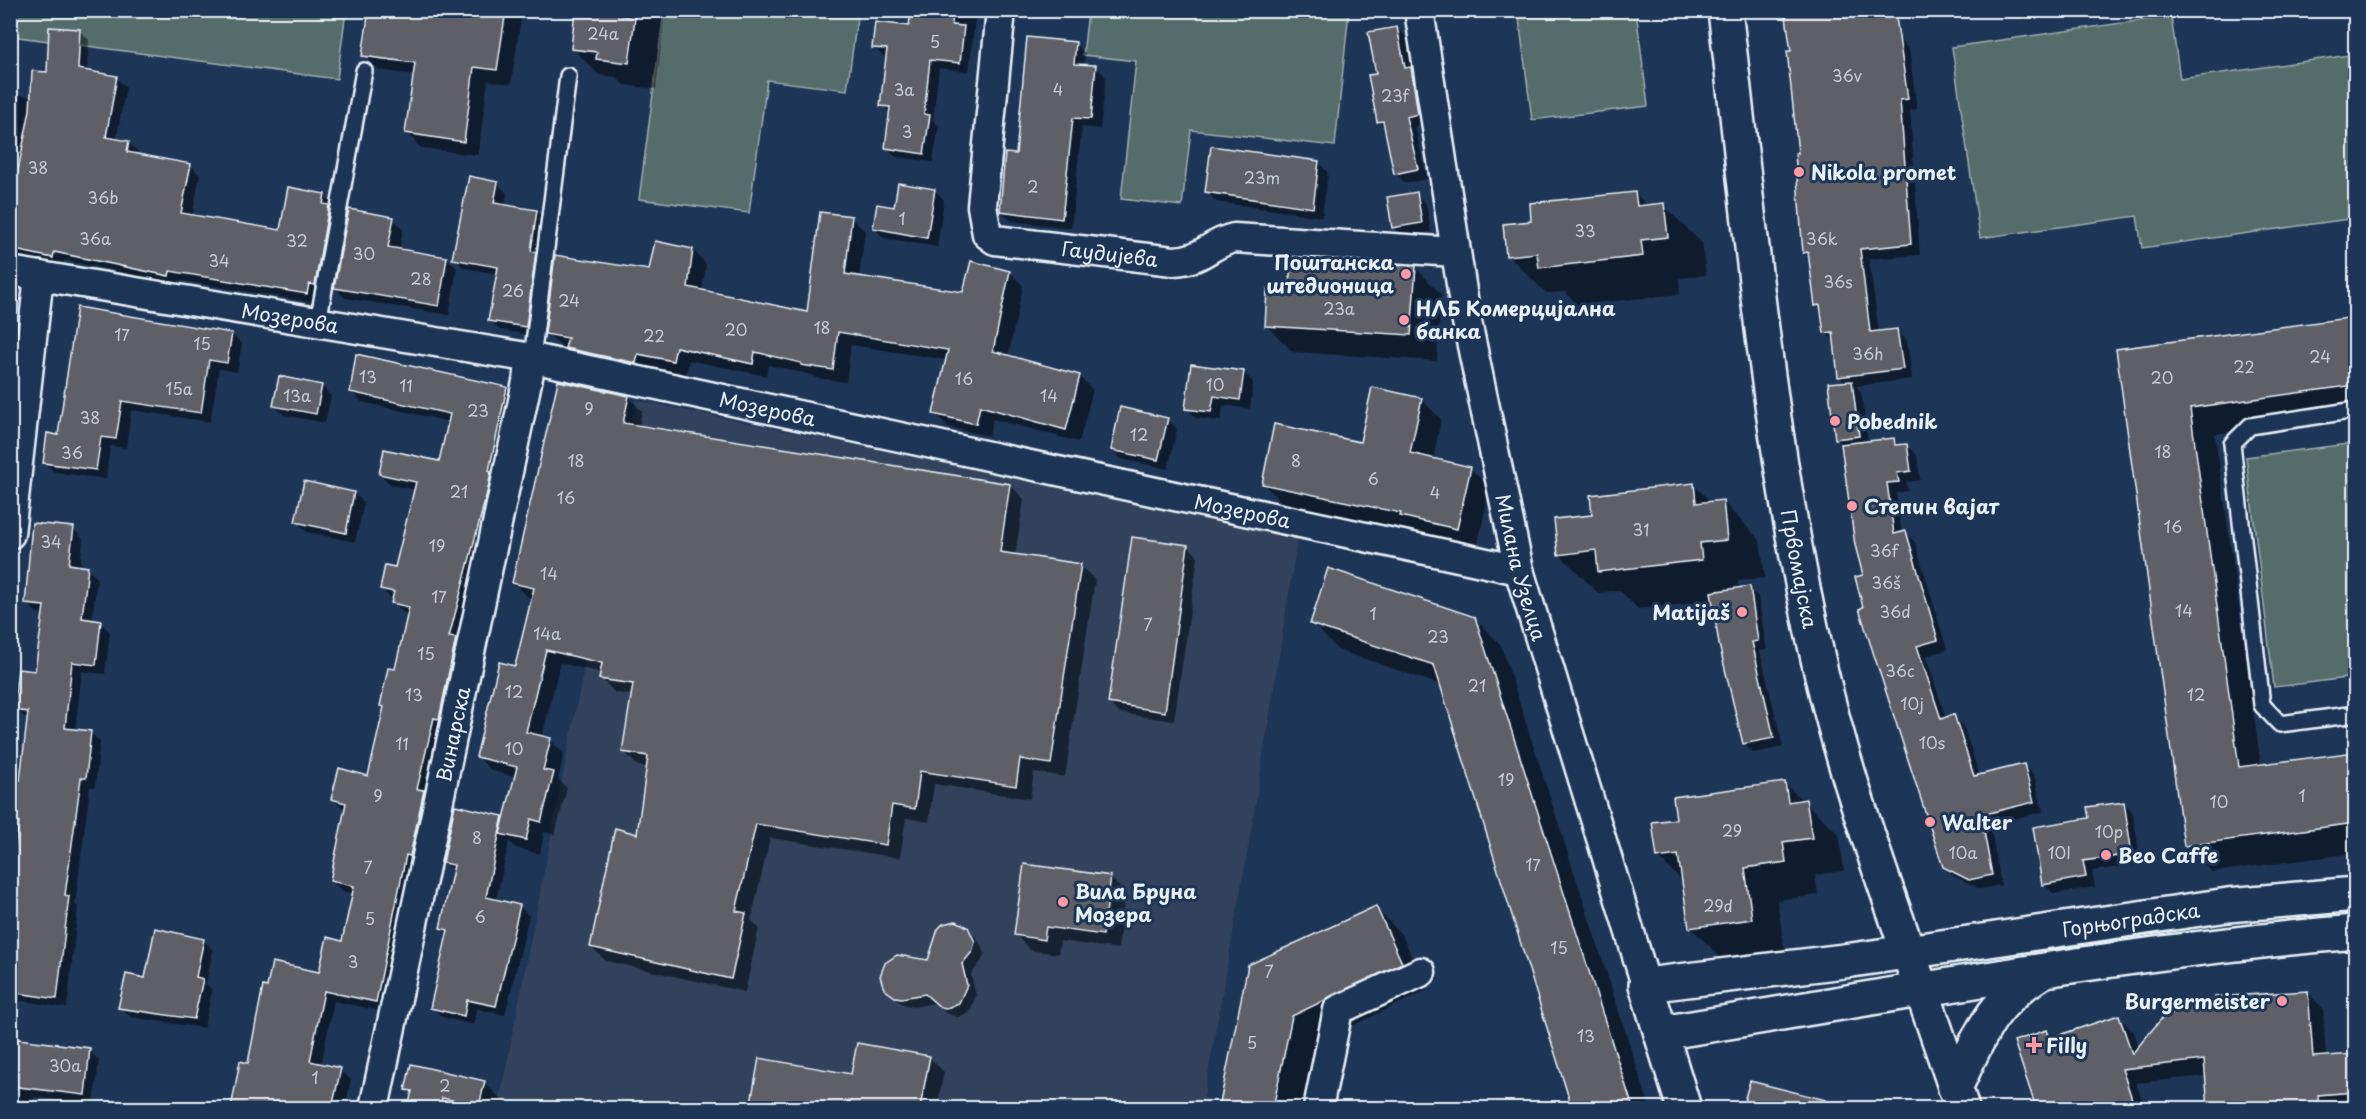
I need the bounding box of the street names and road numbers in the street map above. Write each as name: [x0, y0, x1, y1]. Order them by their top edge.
street label: Гаудијева: [1060, 233, 1160, 274]
street label: Мозерова: [239, 295, 341, 341]
street label: Мозерова: [716, 384, 819, 434]
street label: Мозерова: [1192, 486, 1294, 536]
street label: Милана Узелца: [1488, 491, 1555, 645]
street label: Првомајска: [1774, 507, 1826, 632]
street label: Винарска: [428, 683, 478, 785]
street label: Горњоградска: [2060, 894, 2202, 944]

